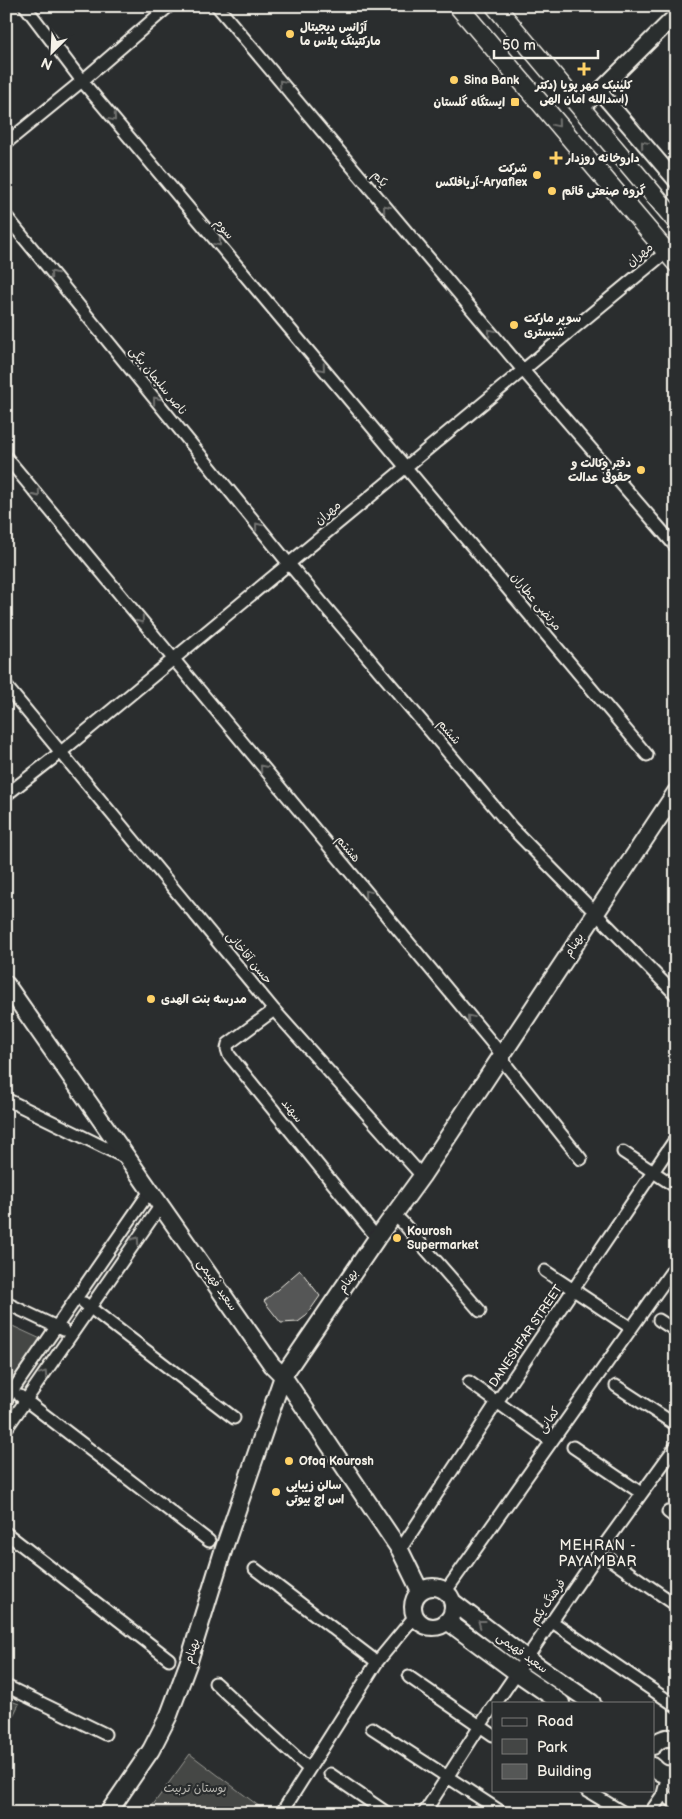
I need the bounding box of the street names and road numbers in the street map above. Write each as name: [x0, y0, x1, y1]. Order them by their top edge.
street label: یکم: [368, 168, 391, 191]
street label: سوم: [210, 215, 237, 243]
street label: مهران: [624, 240, 656, 270]
street label: ناصر سلیمان بیگی: [126, 344, 190, 418]
street label: مهران: [312, 498, 344, 528]
street label: مرتضی عطاران: [507, 570, 565, 634]
street label: ششم: [433, 716, 464, 748]
street label: هشتم: [332, 833, 364, 866]
street label: حسن آقاخانی: [223, 929, 275, 987]
street label: بهنام: [561, 930, 588, 960]
street label: سهند: [278, 1096, 306, 1126]
street label: سعید فهیمی: [194, 1256, 240, 1314]
street label: بهنام: [335, 1266, 362, 1296]
street label: DANESHFAR STREET: [486, 1281, 566, 1390]
street label: کمانی: [535, 1404, 563, 1436]
street label: فرهنگ یکم: [527, 1576, 570, 1628]
street label: سعید فهیمی: [493, 1629, 551, 1677]
street label: بهنام: [181, 1637, 204, 1666]

